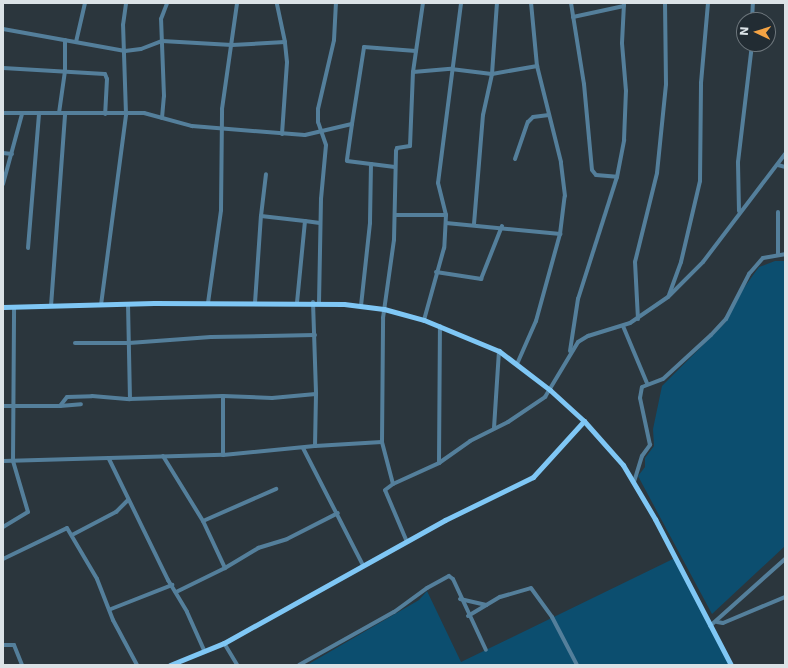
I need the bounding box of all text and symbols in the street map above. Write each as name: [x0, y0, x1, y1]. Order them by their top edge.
north arrow: [736, 12, 776, 52]
text: N: [738, 26, 751, 36]

